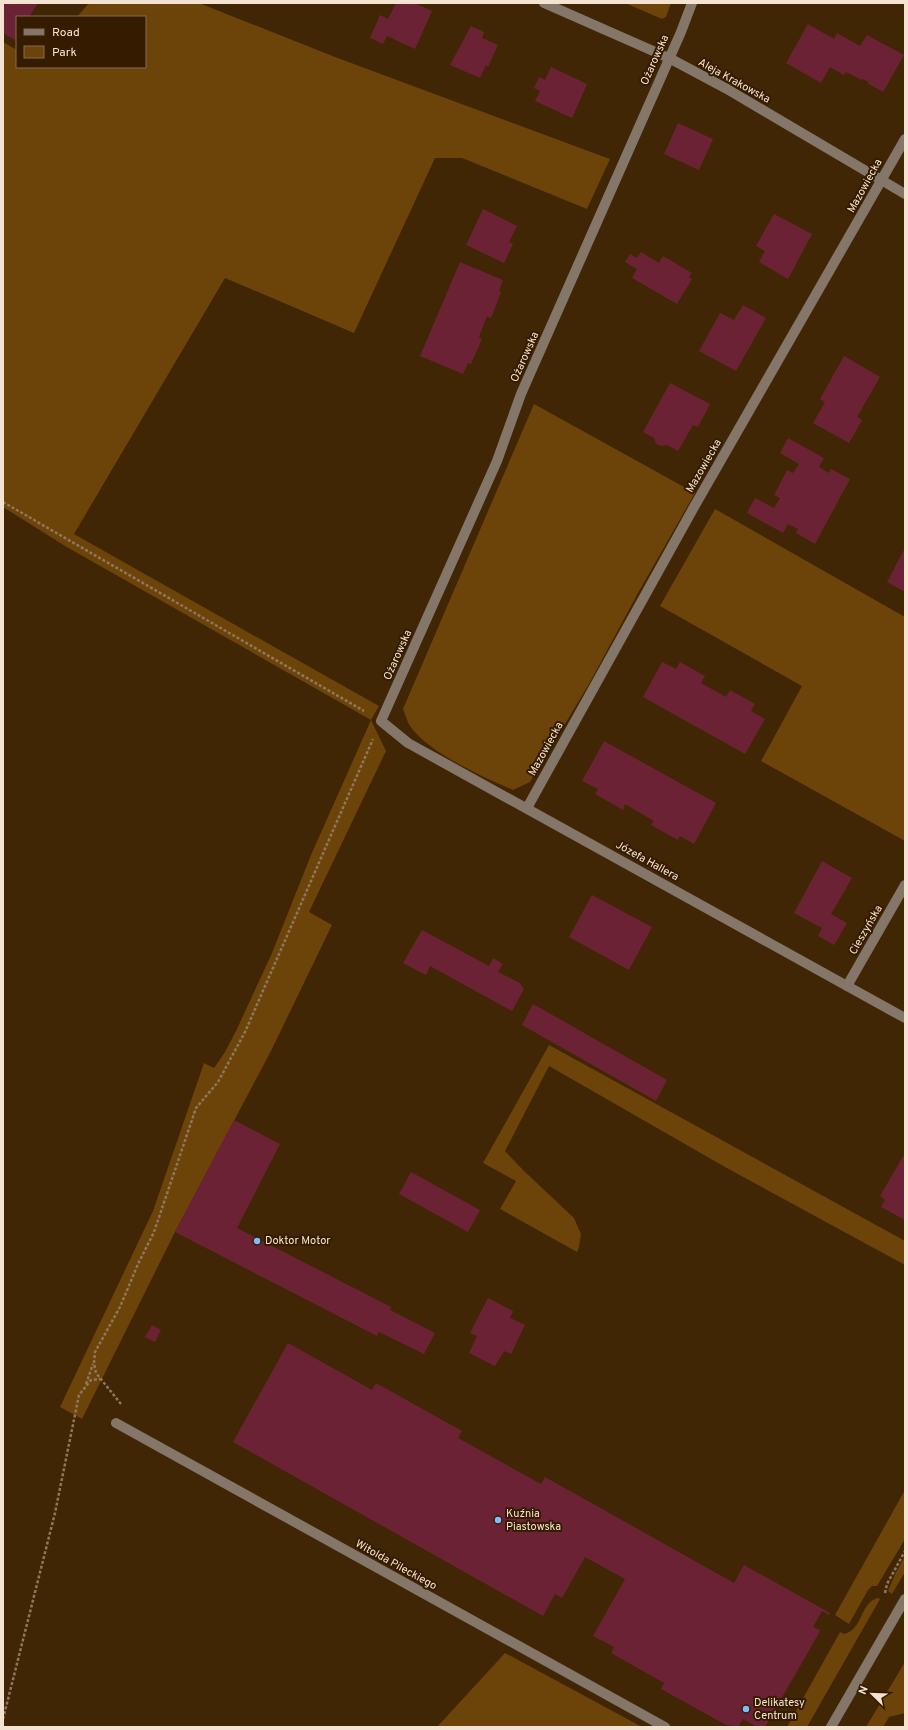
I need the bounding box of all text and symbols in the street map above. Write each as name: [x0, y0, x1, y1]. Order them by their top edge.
legend: [16, 16, 146, 68]
text: Road: [52, 25, 80, 41]
street label: Ożarowska: [638, 32, 672, 87]
text: Park: [52, 45, 77, 61]
street label: Aleja Krakowska: [695, 55, 773, 107]
street label: Mazowiecka: [844, 156, 886, 215]
street label: Ożarowska: [508, 329, 542, 384]
street label: Mazowiecka: [683, 437, 725, 495]
street label: Ożarowska: [381, 627, 415, 682]
street label: Mazowiecka: [525, 719, 567, 778]
street label: Józefa Hallera: [613, 838, 681, 884]
street label: Cieszyńska: [846, 903, 886, 957]
place label: Doktor Motor: [265, 1234, 331, 1248]
marker: Doktor Motor: [252, 1236, 262, 1246]
place label: Kuźnia Piastowska: [506, 1507, 561, 1534]
marker: Kuźnia Piastowska: [493, 1515, 503, 1525]
street label: Witolda Pileckiego: [353, 1537, 439, 1593]
north arrow: [852, 1674, 892, 1714]
text: N: [856, 1684, 872, 1697]
place label: Delikatesy Centrum: [754, 1696, 805, 1723]
marker: Delikatesy Centrum: [741, 1704, 751, 1714]

